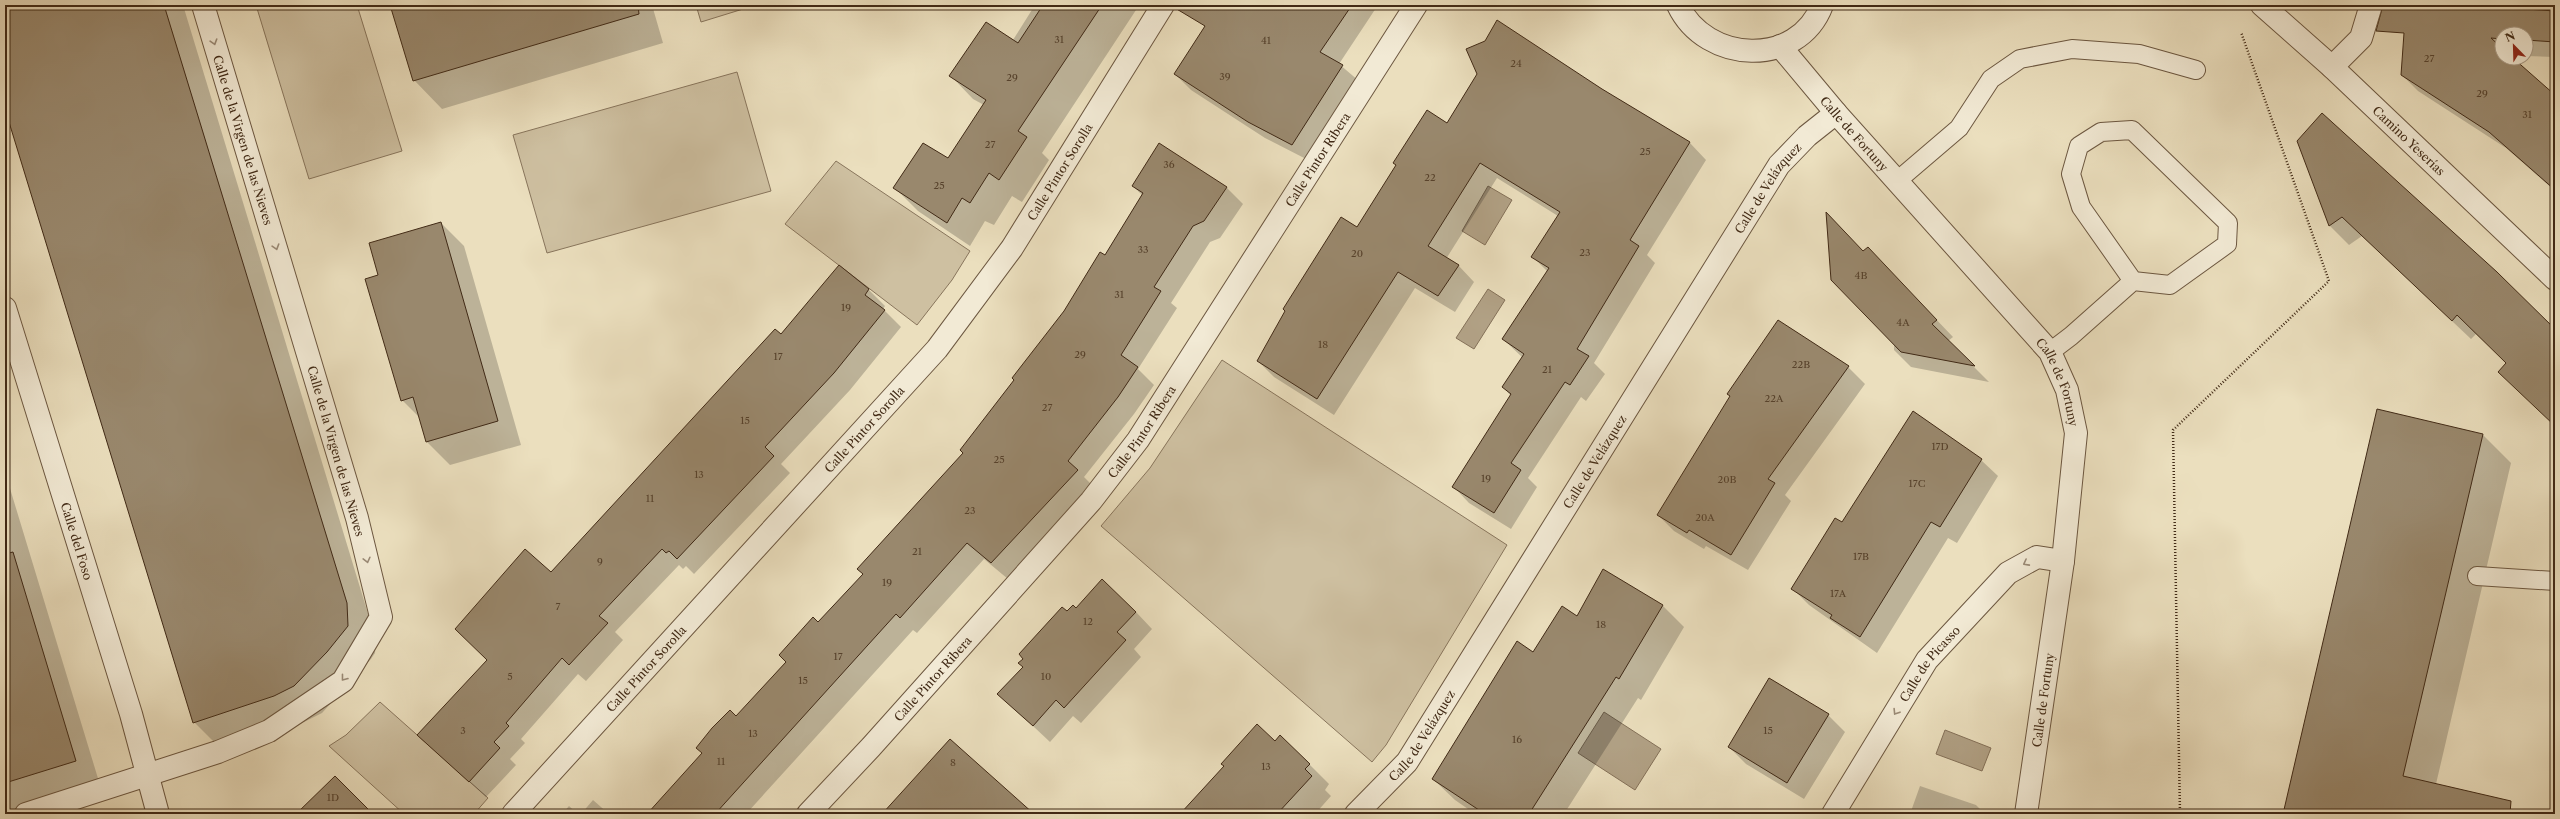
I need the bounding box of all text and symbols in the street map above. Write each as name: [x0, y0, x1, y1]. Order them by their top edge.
north arrow: [2494, 26, 2534, 66]
text: N: [2503, 28, 2518, 45]
house number: 31: [1054, 33, 1065, 46]
house number: 41: [1261, 34, 1272, 47]
one-way arrow: [209, 39, 218, 46]
house number: 27: [2424, 52, 2434, 65]
street label: Calle de la Virgen de las Nieves: [210, 53, 276, 227]
house number: 24: [1510, 57, 1522, 70]
house number: 39: [1219, 70, 1231, 83]
house number: 29: [1006, 71, 1018, 84]
house number: 29: [2476, 87, 2488, 100]
street label: Calle de Fortuny: [1817, 93, 1892, 174]
street label: Camino Yeserías: [2370, 102, 2448, 178]
house number: 31: [2522, 108, 2533, 121]
street label: Calle Pintor Ribera: [1282, 109, 1353, 209]
street label: Calle Pintor Sorolla: [1024, 120, 1096, 223]
house number: 27: [985, 138, 995, 151]
street label: Calle de Velázquez: [1731, 139, 1804, 236]
house number: 25: [1639, 145, 1651, 158]
house number: 36: [1163, 158, 1175, 171]
house number: 22: [1424, 171, 1436, 184]
house number: 25: [933, 179, 945, 192]
house number: 33: [1137, 243, 1149, 256]
one-way arrow: [271, 244, 280, 251]
house number: 23: [1579, 246, 1591, 259]
house number: 20: [1351, 247, 1363, 260]
house number: 4B: [1855, 269, 1867, 282]
house number: 31: [1114, 288, 1125, 301]
house number: 19: [841, 301, 851, 314]
house number: 4A: [1896, 316, 1910, 329]
street label: Calle de Fortuny: [2033, 335, 2082, 428]
house number: 18: [1318, 338, 1328, 351]
house number: 29: [1074, 348, 1086, 361]
house number: 17: [773, 350, 783, 363]
house number: 22B: [1792, 358, 1810, 371]
house number: 21: [1542, 363, 1553, 376]
street label: Calle de la Virgen de las Nieves: [304, 364, 368, 538]
street label: Calle Pintor Sorolla: [821, 382, 908, 475]
street label: Calle Pintor Ribera: [1104, 382, 1179, 481]
house number: 22A: [1765, 392, 1784, 405]
house number: 27: [1042, 401, 1052, 414]
street label: Calle de Velázquez: [1560, 412, 1629, 511]
house number: 15: [740, 414, 750, 427]
house number: 17D: [1931, 440, 1949, 453]
house number: 25: [993, 453, 1005, 466]
house number: 13: [694, 468, 704, 481]
house number: 19: [1481, 472, 1491, 485]
house number: 20B: [1717, 473, 1737, 486]
house number: 17C: [1909, 477, 1926, 490]
house number: 11: [646, 492, 655, 505]
street label: Calle del Foso: [58, 500, 96, 582]
house number: 23: [964, 504, 976, 517]
house number: 20A: [1695, 511, 1715, 524]
house number: 21: [912, 545, 923, 558]
house number: 17B: [1853, 550, 1869, 563]
house number: 9: [597, 555, 603, 568]
one-way arrow: [362, 556, 371, 563]
one-way arrow: [2023, 559, 2030, 566]
house number: 19: [882, 576, 892, 589]
house number: 17A: [1830, 587, 1847, 600]
house number: 7: [556, 600, 561, 613]
house number: 12: [1083, 615, 1093, 628]
house number: 18: [1596, 618, 1606, 631]
street label: Calle Pintor Sorolla: [603, 622, 689, 715]
street label: Calle de Picasso: [1896, 622, 1963, 704]
street label: Calle Pintor Ribera: [890, 632, 975, 724]
house number: 17: [833, 650, 843, 663]
street label: Calle de Fortuny: [2029, 652, 2057, 748]
house number: 5: [507, 670, 513, 683]
house number: 10: [1041, 670, 1051, 683]
one-way arrow: [342, 673, 349, 681]
house number: 15: [798, 674, 808, 687]
street label: Calle de Velázquez: [1385, 687, 1458, 784]
one-way arrow: [1893, 708, 1900, 715]
house number: 3: [460, 724, 466, 737]
house number: 15: [1763, 724, 1773, 737]
house number: 13: [748, 727, 758, 740]
house number: 16: [1512, 733, 1522, 746]
house number: 11: [717, 755, 726, 768]
house number: 8: [950, 756, 956, 769]
house number: 13: [1261, 760, 1271, 773]
house number: 1D: [327, 791, 339, 804]

